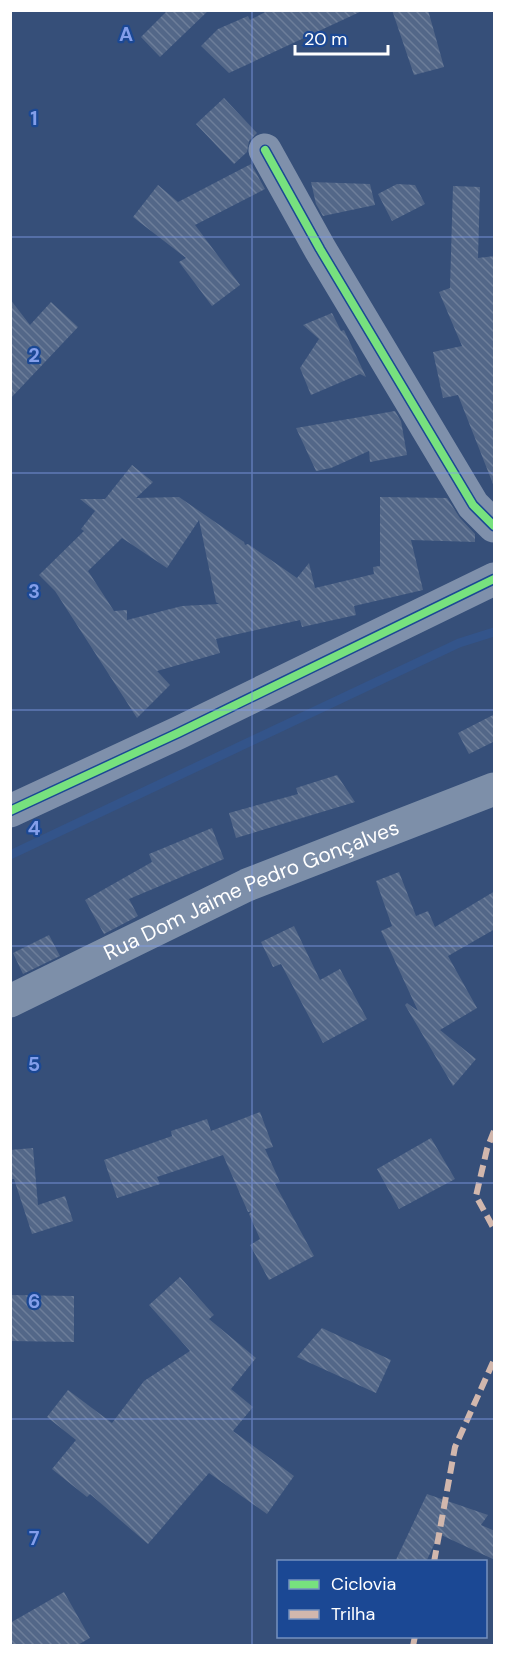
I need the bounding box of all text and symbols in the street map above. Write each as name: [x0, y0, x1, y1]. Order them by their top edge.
scale bar: [295, 18, 388, 56]
text: A: [119, 21, 133, 47]
text: 20 m: [304, 27, 347, 51]
text: 1: [30, 105, 38, 131]
text: 2: [28, 342, 40, 368]
text: 3: [28, 578, 40, 604]
street label: Rua Dom Jaime Pedro Gonçalves: [99, 813, 403, 967]
text: 4: [28, 815, 41, 841]
text: 5: [28, 1051, 40, 1077]
text: 6: [28, 1288, 40, 1314]
text: 7: [29, 1525, 40, 1551]
legend: [277, 1560, 487, 1638]
text: Ciclovia: [331, 1572, 396, 1596]
text: Trilha: [331, 1602, 375, 1626]

